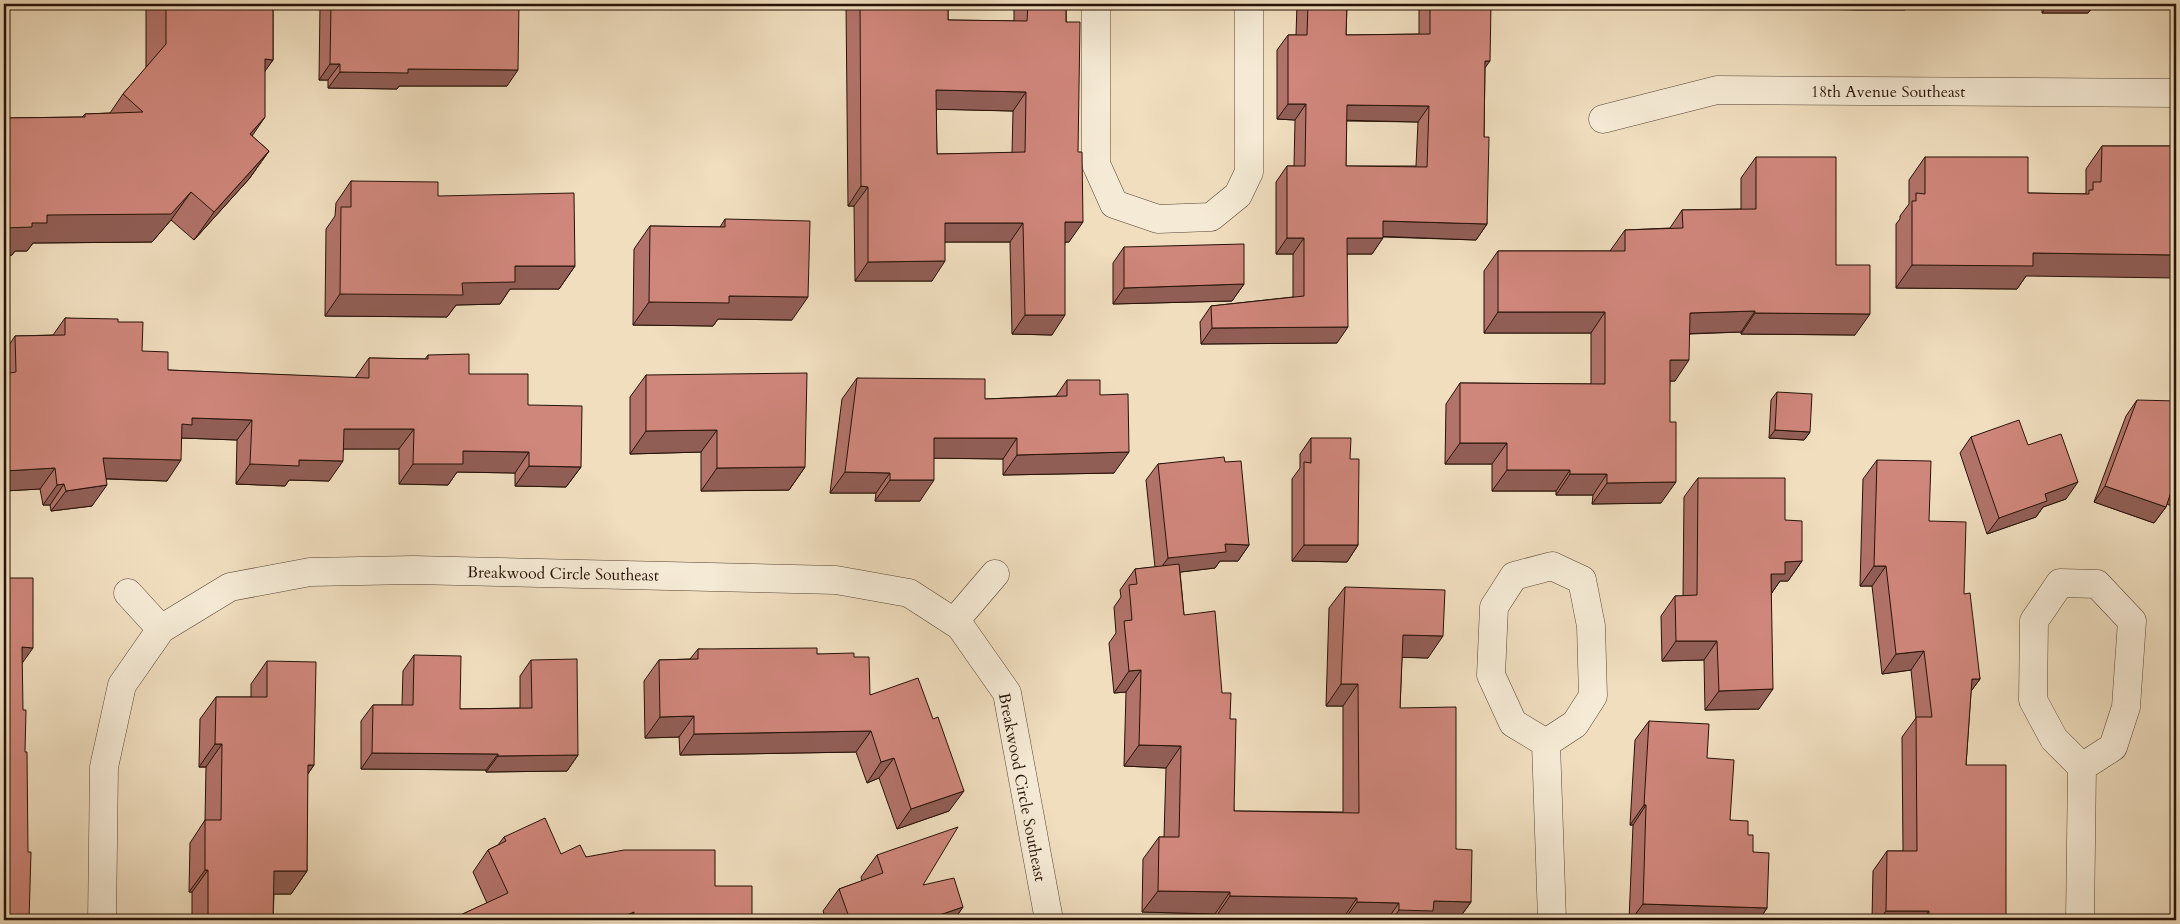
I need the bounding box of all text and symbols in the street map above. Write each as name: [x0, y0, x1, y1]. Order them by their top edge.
street label: 18th Avenue Southeast: [1811, 81, 1965, 103]
street label: Breakwood Circle Southeast: [467, 561, 659, 587]
street label: Breakwood Circle Southeast: [993, 691, 1051, 883]

